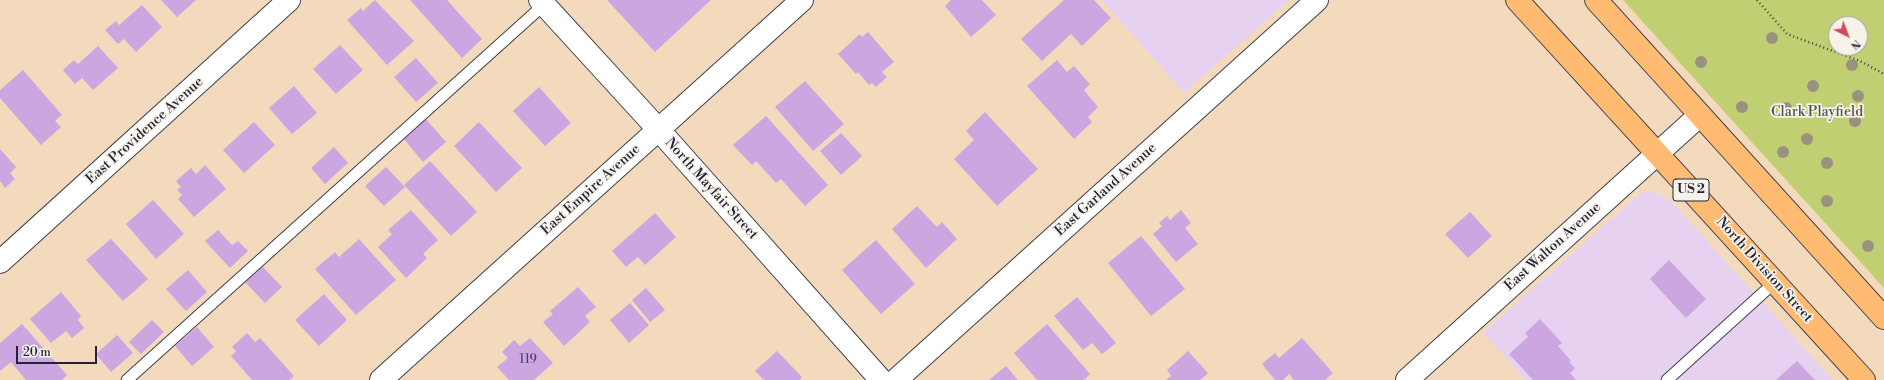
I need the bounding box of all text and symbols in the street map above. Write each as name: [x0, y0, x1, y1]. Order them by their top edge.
north arrow: [1828, 16, 1868, 56]
text: N: [1847, 36, 1863, 52]
street label: East Providence Avenue: [83, 74, 207, 188]
park label: Clark Playfield: [1771, 105, 1863, 121]
street label: North Mayfair Street: [661, 135, 761, 243]
street label: East Garland Avenue: [1052, 140, 1160, 240]
street label: East Empire Avenue: [538, 141, 644, 239]
road number: US 2: [1673, 179, 1709, 201]
street label: East Walton Avenue: [1501, 199, 1605, 295]
street label: North Division Street: [1712, 214, 1816, 326]
scale bar: [18, 338, 99, 364]
text: 20 m: [23, 345, 51, 360]
house number: 119: [519, 353, 537, 367]

